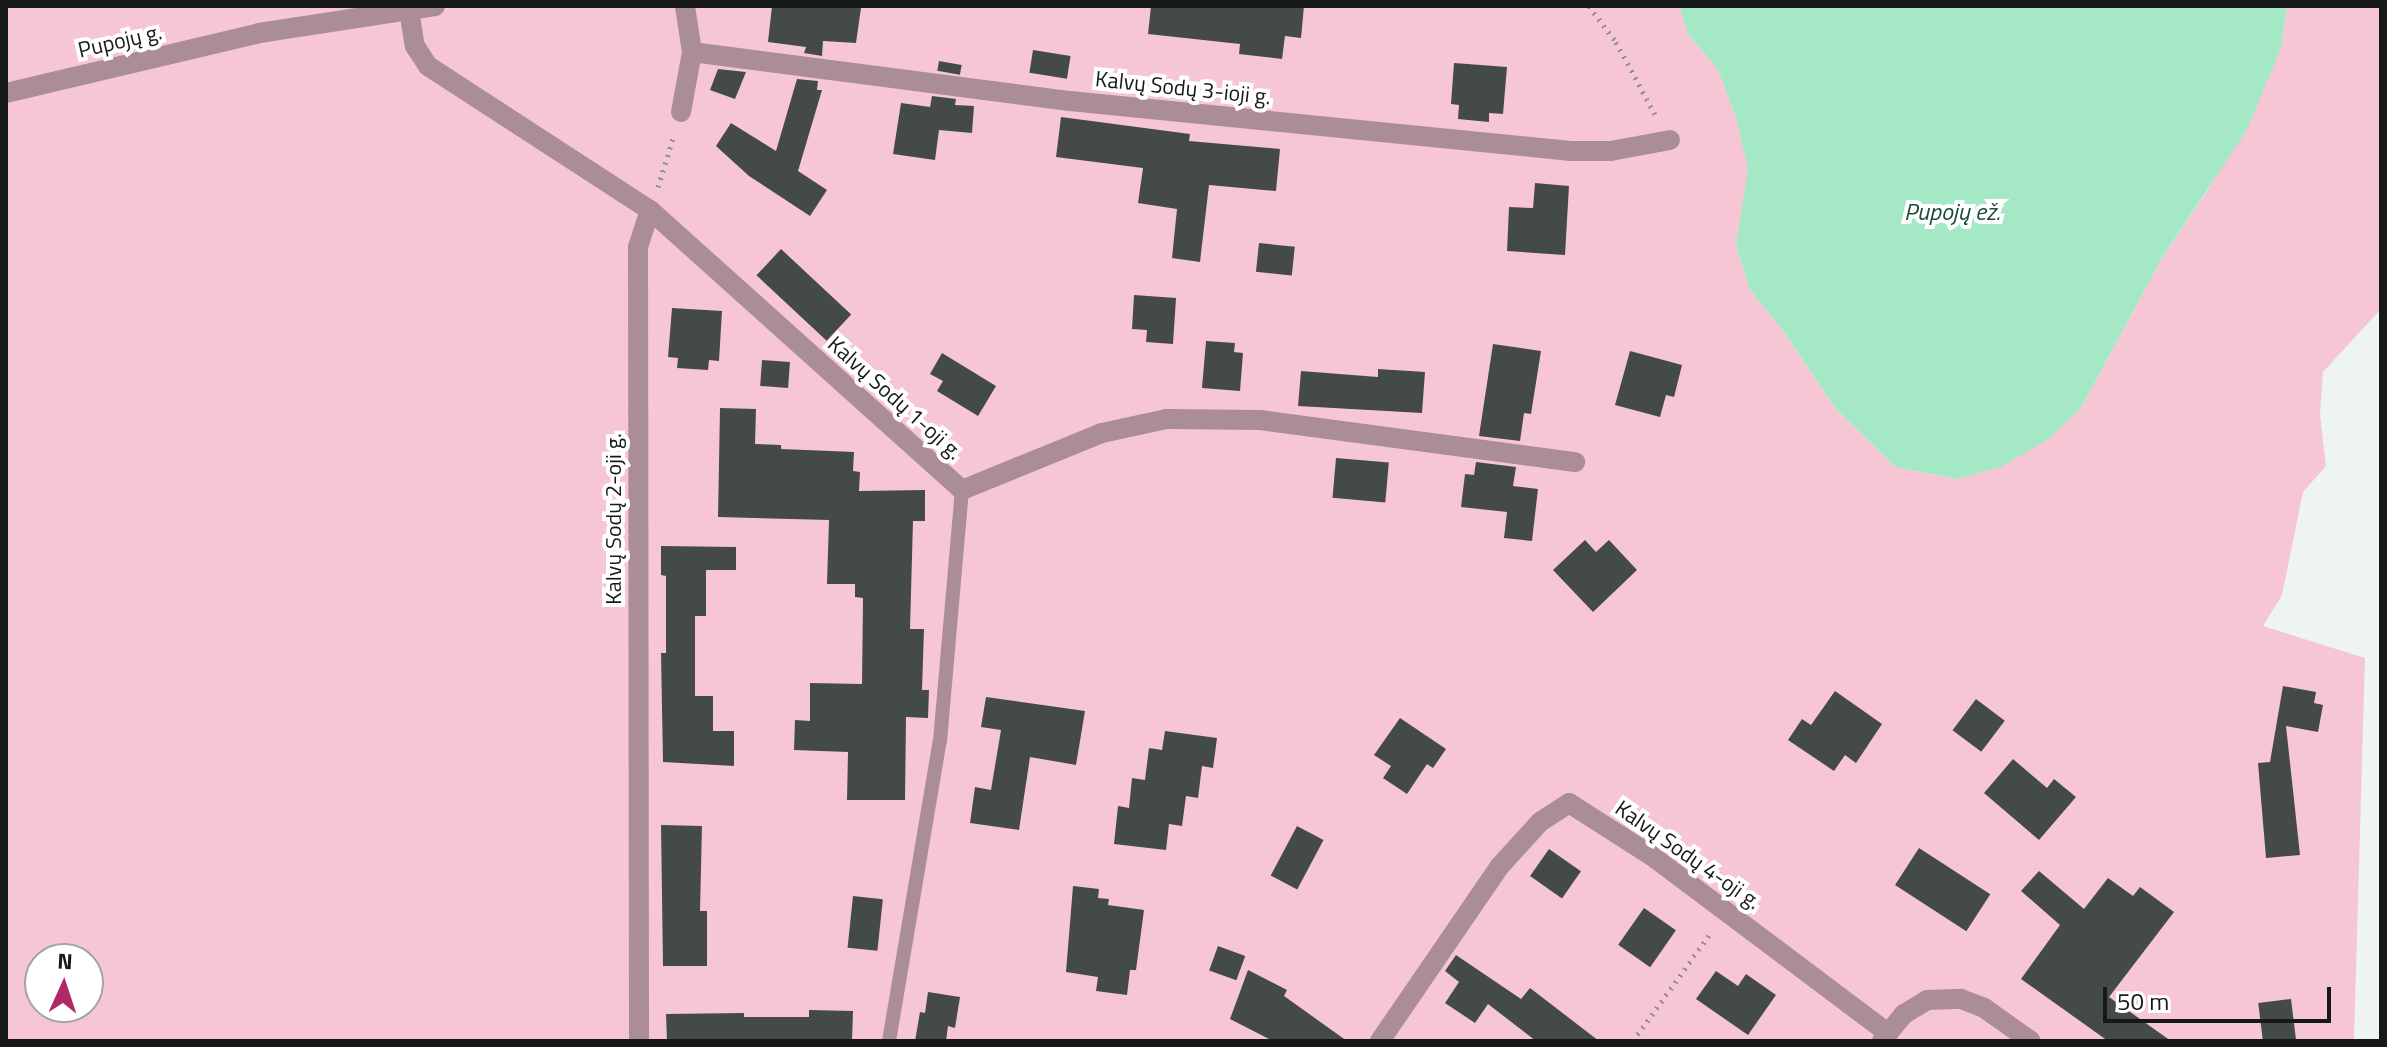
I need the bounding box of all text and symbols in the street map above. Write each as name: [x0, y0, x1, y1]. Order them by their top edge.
street label: Pupojų g.: [75, 19, 165, 63]
street label: Kalvų Sodų 3-ioji g.: [1094, 66, 1272, 110]
water label: Pupojų ež.: [1904, 198, 2000, 226]
street label: Kalvų Sodų 1-oji g.: [822, 331, 968, 465]
street label: Kalvų Sodų 2-oji g.: [601, 433, 627, 605]
street label: Kalvų Sodų 4-oji g.: [1610, 795, 1766, 915]
north arrow: [24, 943, 104, 1023]
text: N: [57, 944, 74, 978]
scale bar: [2107, 971, 2335, 1021]
text: 50 m: [2117, 983, 2169, 1019]

